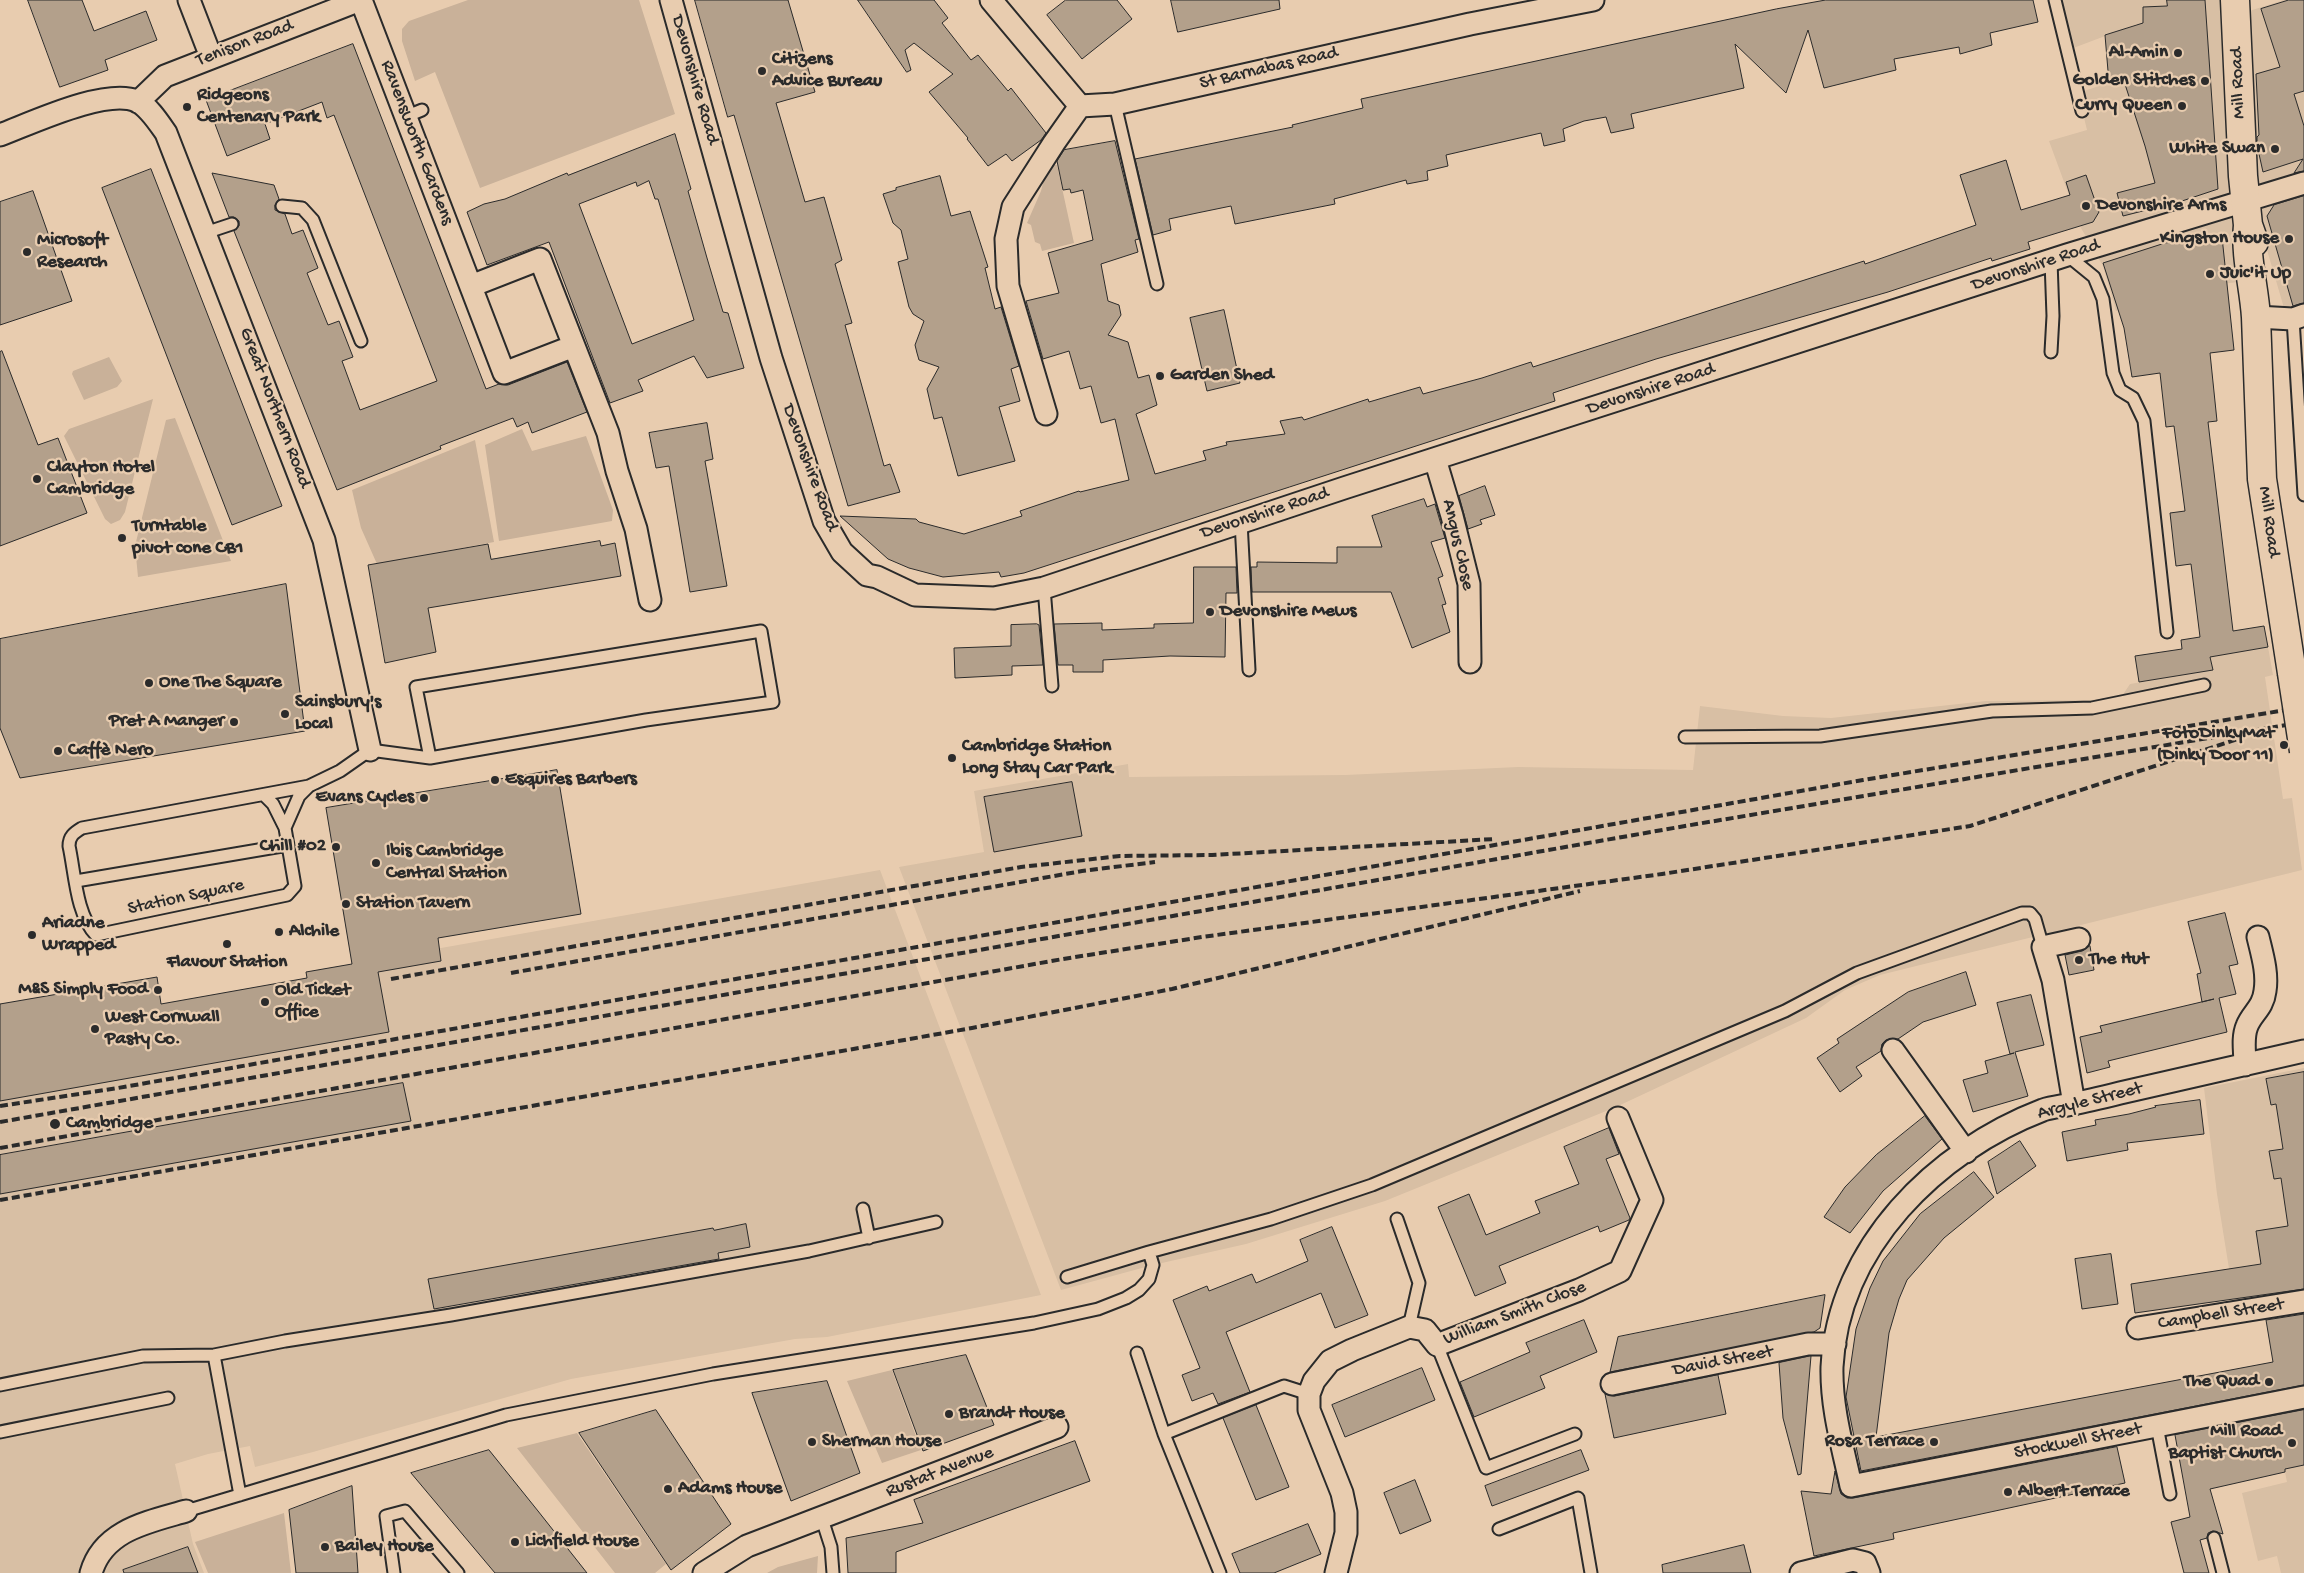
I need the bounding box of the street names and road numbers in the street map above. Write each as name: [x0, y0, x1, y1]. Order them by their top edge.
street label: Devonshire Road: [665, 13, 723, 147]
street label: Tenison Road: [193, 15, 297, 73]
street label: St Barnabas Road: [1198, 42, 1340, 96]
street label: Mill Road: [2226, 47, 2252, 119]
street label: Ravensworth Gardens: [374, 57, 458, 229]
street label: Devonshire Road: [1969, 235, 2103, 297]
street label: Great Northern Road: [233, 325, 315, 491]
street label: Devonshire Road: [1584, 359, 1718, 421]
street label: Devonshire Road: [775, 401, 843, 535]
street label: Devonshire Road: [1198, 483, 1332, 545]
street label: Mill Road: [2252, 485, 2284, 559]
street label: Angus Close: [1435, 497, 1479, 593]
street label: Station Square: [126, 875, 246, 921]
street label: Argyle Street: [2035, 1078, 2145, 1126]
street label: William Smith Close: [1440, 1276, 1590, 1352]
street label: Campbell Street: [2156, 1294, 2286, 1336]
street label: David Street: [1671, 1341, 1775, 1383]
street label: Stockwell Street: [2012, 1418, 2144, 1466]
street label: Rustat Avenue: [883, 1442, 997, 1504]

